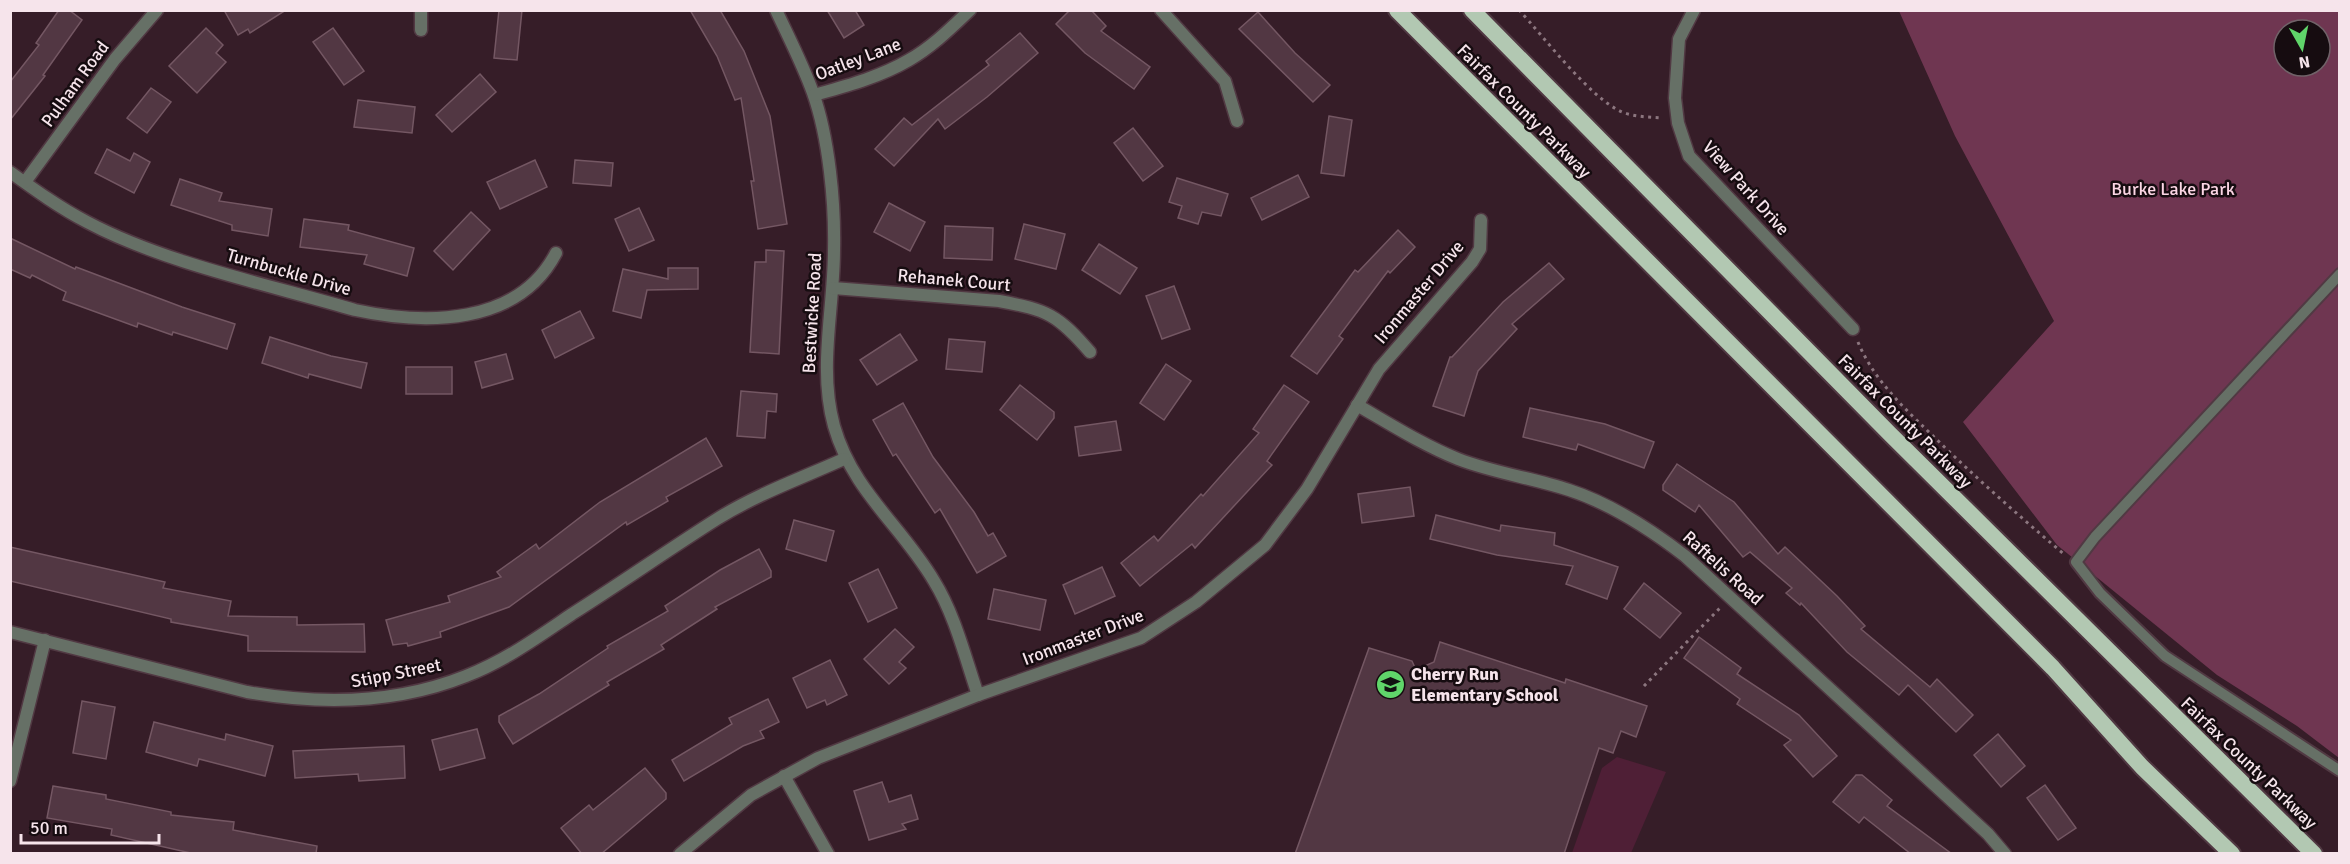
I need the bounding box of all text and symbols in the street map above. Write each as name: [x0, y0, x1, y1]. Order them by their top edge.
north arrow: [2272, 18, 2332, 78]
street label: Oatley Lane: [812, 33, 904, 85]
street label: Pulham Road: [36, 37, 114, 131]
street label: Fairfax County Parkway: [1452, 39, 1596, 183]
text: N: [2297, 51, 2311, 73]
street label: View Park Drive: [1698, 136, 1794, 240]
park label: Burke Lake Park: [2111, 178, 2235, 200]
street label: Ironmaster Drive: [1369, 236, 1469, 348]
street label: Turnbuckle Drive: [224, 244, 354, 300]
street label: Bestwicke Road: [798, 252, 826, 374]
street label: Rehanek Court: [896, 264, 1012, 296]
street label: Fairfax County Parkway: [1833, 349, 1977, 493]
street label: Raftelis Road: [1678, 526, 1768, 610]
street label: Ironmaster Drive: [1019, 604, 1147, 670]
street label: Stipp Street: [349, 653, 443, 693]
place label: Cherry Run Elementary School: [1411, 663, 1559, 706]
school or university icon: Cherry Run Elementary School: [1374, 668, 1406, 700]
street label: Fairfax County Parkway: [2176, 692, 2322, 834]
scale bar: [21, 807, 159, 845]
text: 50 m: [30, 817, 68, 839]

